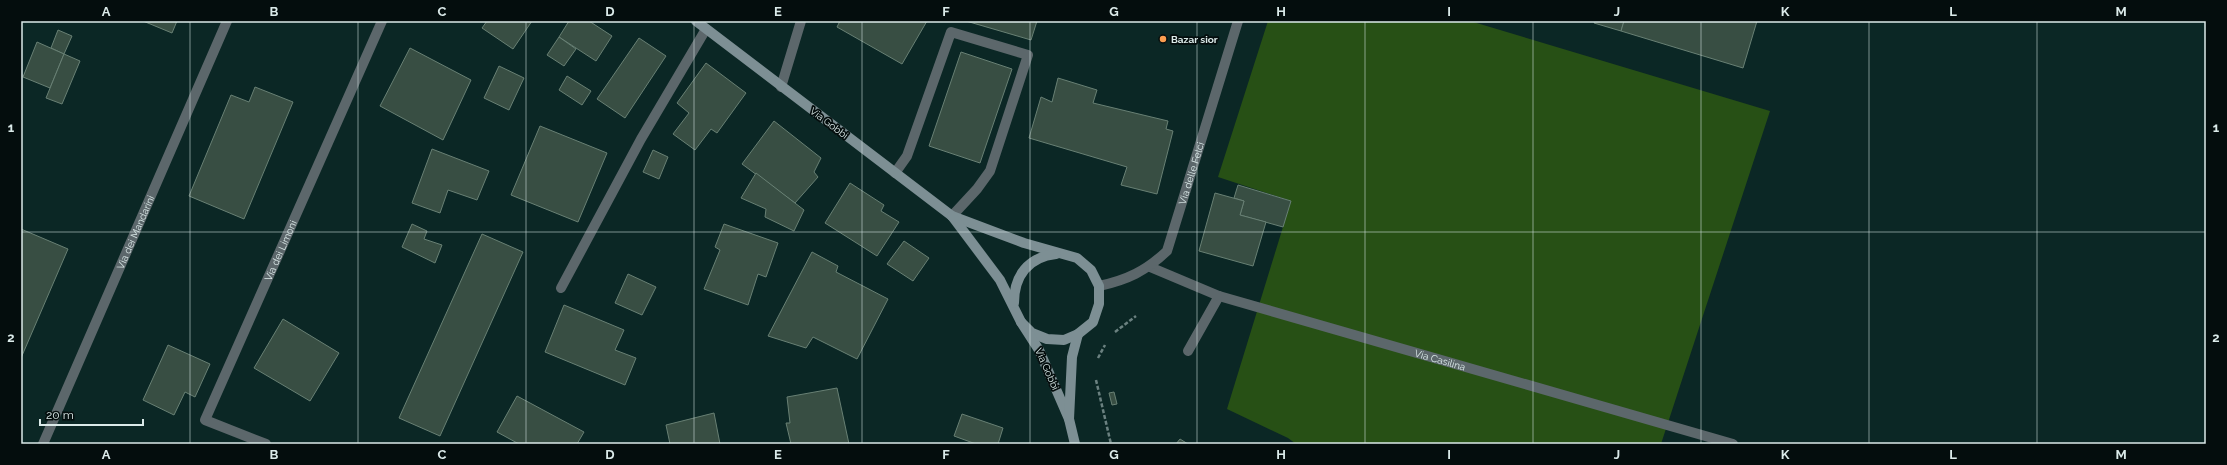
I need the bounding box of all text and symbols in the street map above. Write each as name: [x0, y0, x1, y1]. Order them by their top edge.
text: A: [102, 4, 111, 19]
text: B: [270, 4, 279, 19]
text: C: [438, 4, 447, 19]
text: D: [605, 4, 615, 19]
text: E: [774, 4, 782, 19]
text: F: [942, 4, 950, 19]
text: G: [1109, 4, 1119, 19]
text: H: [1276, 4, 1286, 19]
text: I: [1447, 4, 1451, 19]
text: J: [1614, 4, 1620, 19]
text: K: [1781, 4, 1790, 19]
text: L: [1949, 4, 1957, 19]
text: M: [2115, 4, 2127, 19]
marker: Bazar sior: [1158, 34, 1168, 44]
place label: Bazar sior: [1171, 34, 1218, 45]
street label: Via Gobbi: [808, 105, 850, 141]
text: 1: [8, 120, 15, 135]
text: 1: [2213, 120, 2220, 135]
street label: Via delle Felci: [1176, 141, 1206, 206]
street label: Via dei Mandarini: [114, 194, 156, 271]
street label: Via dei Limoni: [262, 219, 298, 282]
text: 2: [7, 330, 15, 345]
text: 2: [2212, 330, 2220, 345]
street label: Via Gobbi: [1033, 346, 1061, 392]
street label: Via Casilina: [1413, 347, 1467, 372]
scale bar: [40, 401, 143, 427]
text: 20 m: [46, 408, 74, 422]
text: A: [102, 447, 111, 462]
text: B: [270, 447, 279, 462]
text: C: [438, 447, 447, 462]
text: D: [605, 447, 615, 462]
text: E: [774, 447, 782, 462]
text: F: [942, 447, 950, 462]
text: G: [1109, 447, 1119, 462]
text: H: [1276, 447, 1286, 462]
text: I: [1447, 447, 1451, 462]
text: J: [1614, 447, 1620, 462]
text: K: [1781, 447, 1790, 462]
text: L: [1949, 447, 1957, 462]
text: M: [2115, 447, 2127, 462]

